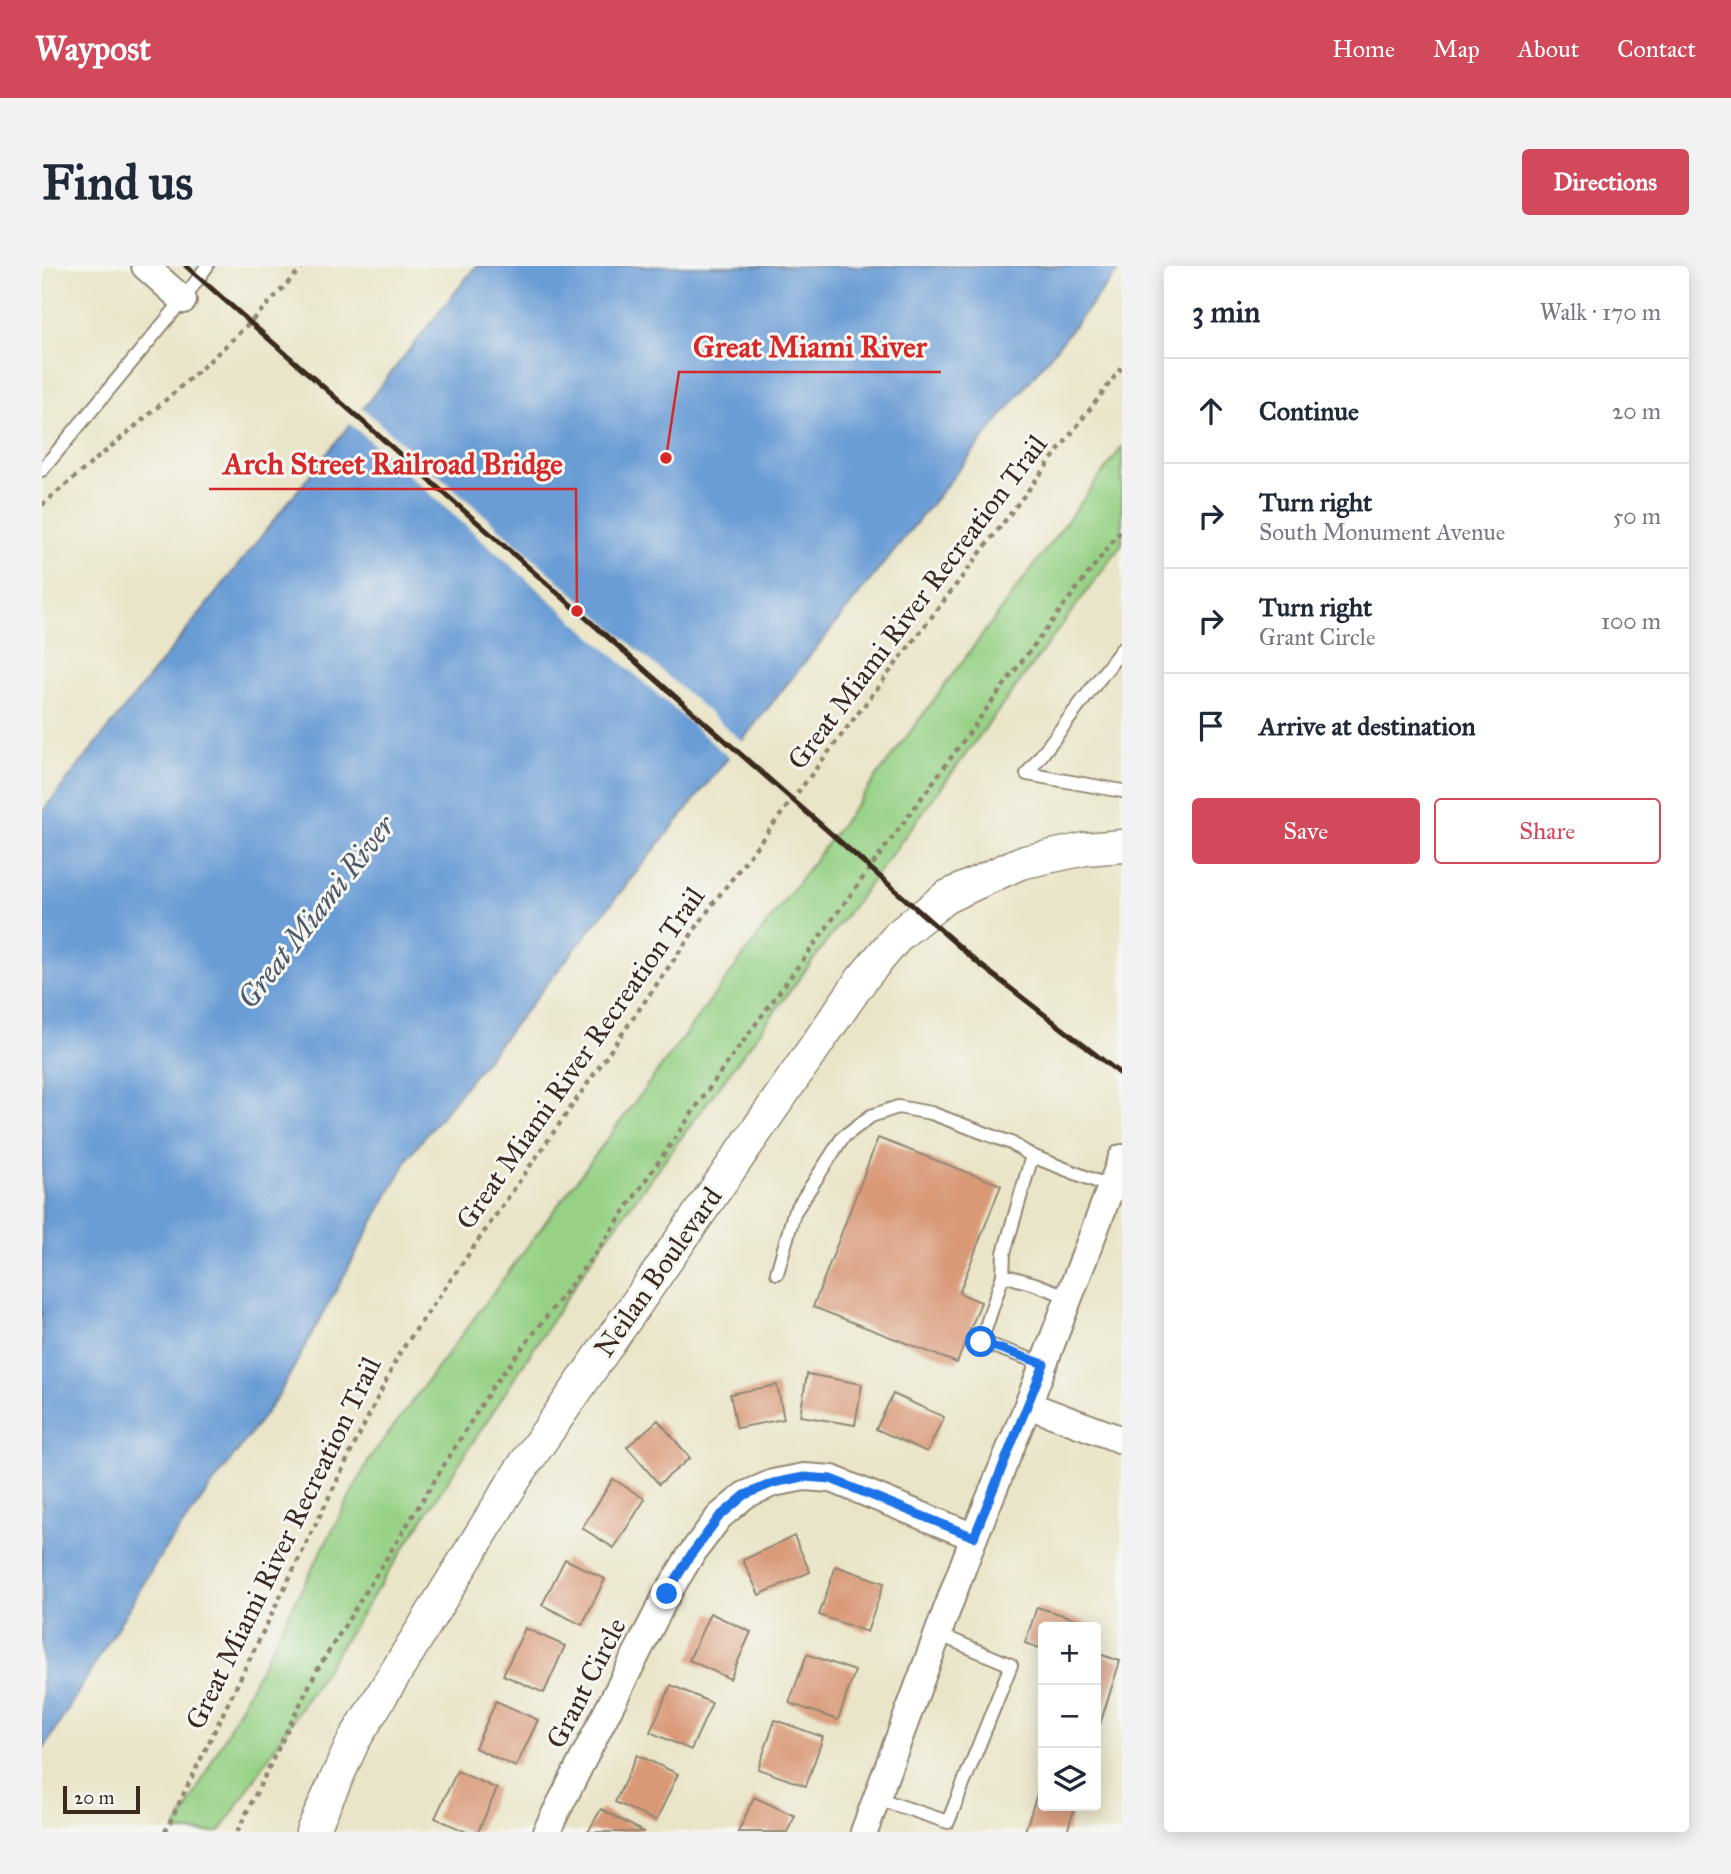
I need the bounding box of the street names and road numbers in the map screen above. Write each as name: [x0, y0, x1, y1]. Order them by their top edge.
street label: Great Miami River Recreation Trail: [780, 427, 1055, 776]
street label: Great Miami River Recreation Trail: [448, 880, 712, 1236]
street label: Neilan Boulevard: [586, 1180, 730, 1364]
street label: Great Miami River Recreation Trail: [177, 1351, 389, 1735]
street label: Grant Circle: [538, 1612, 634, 1754]

